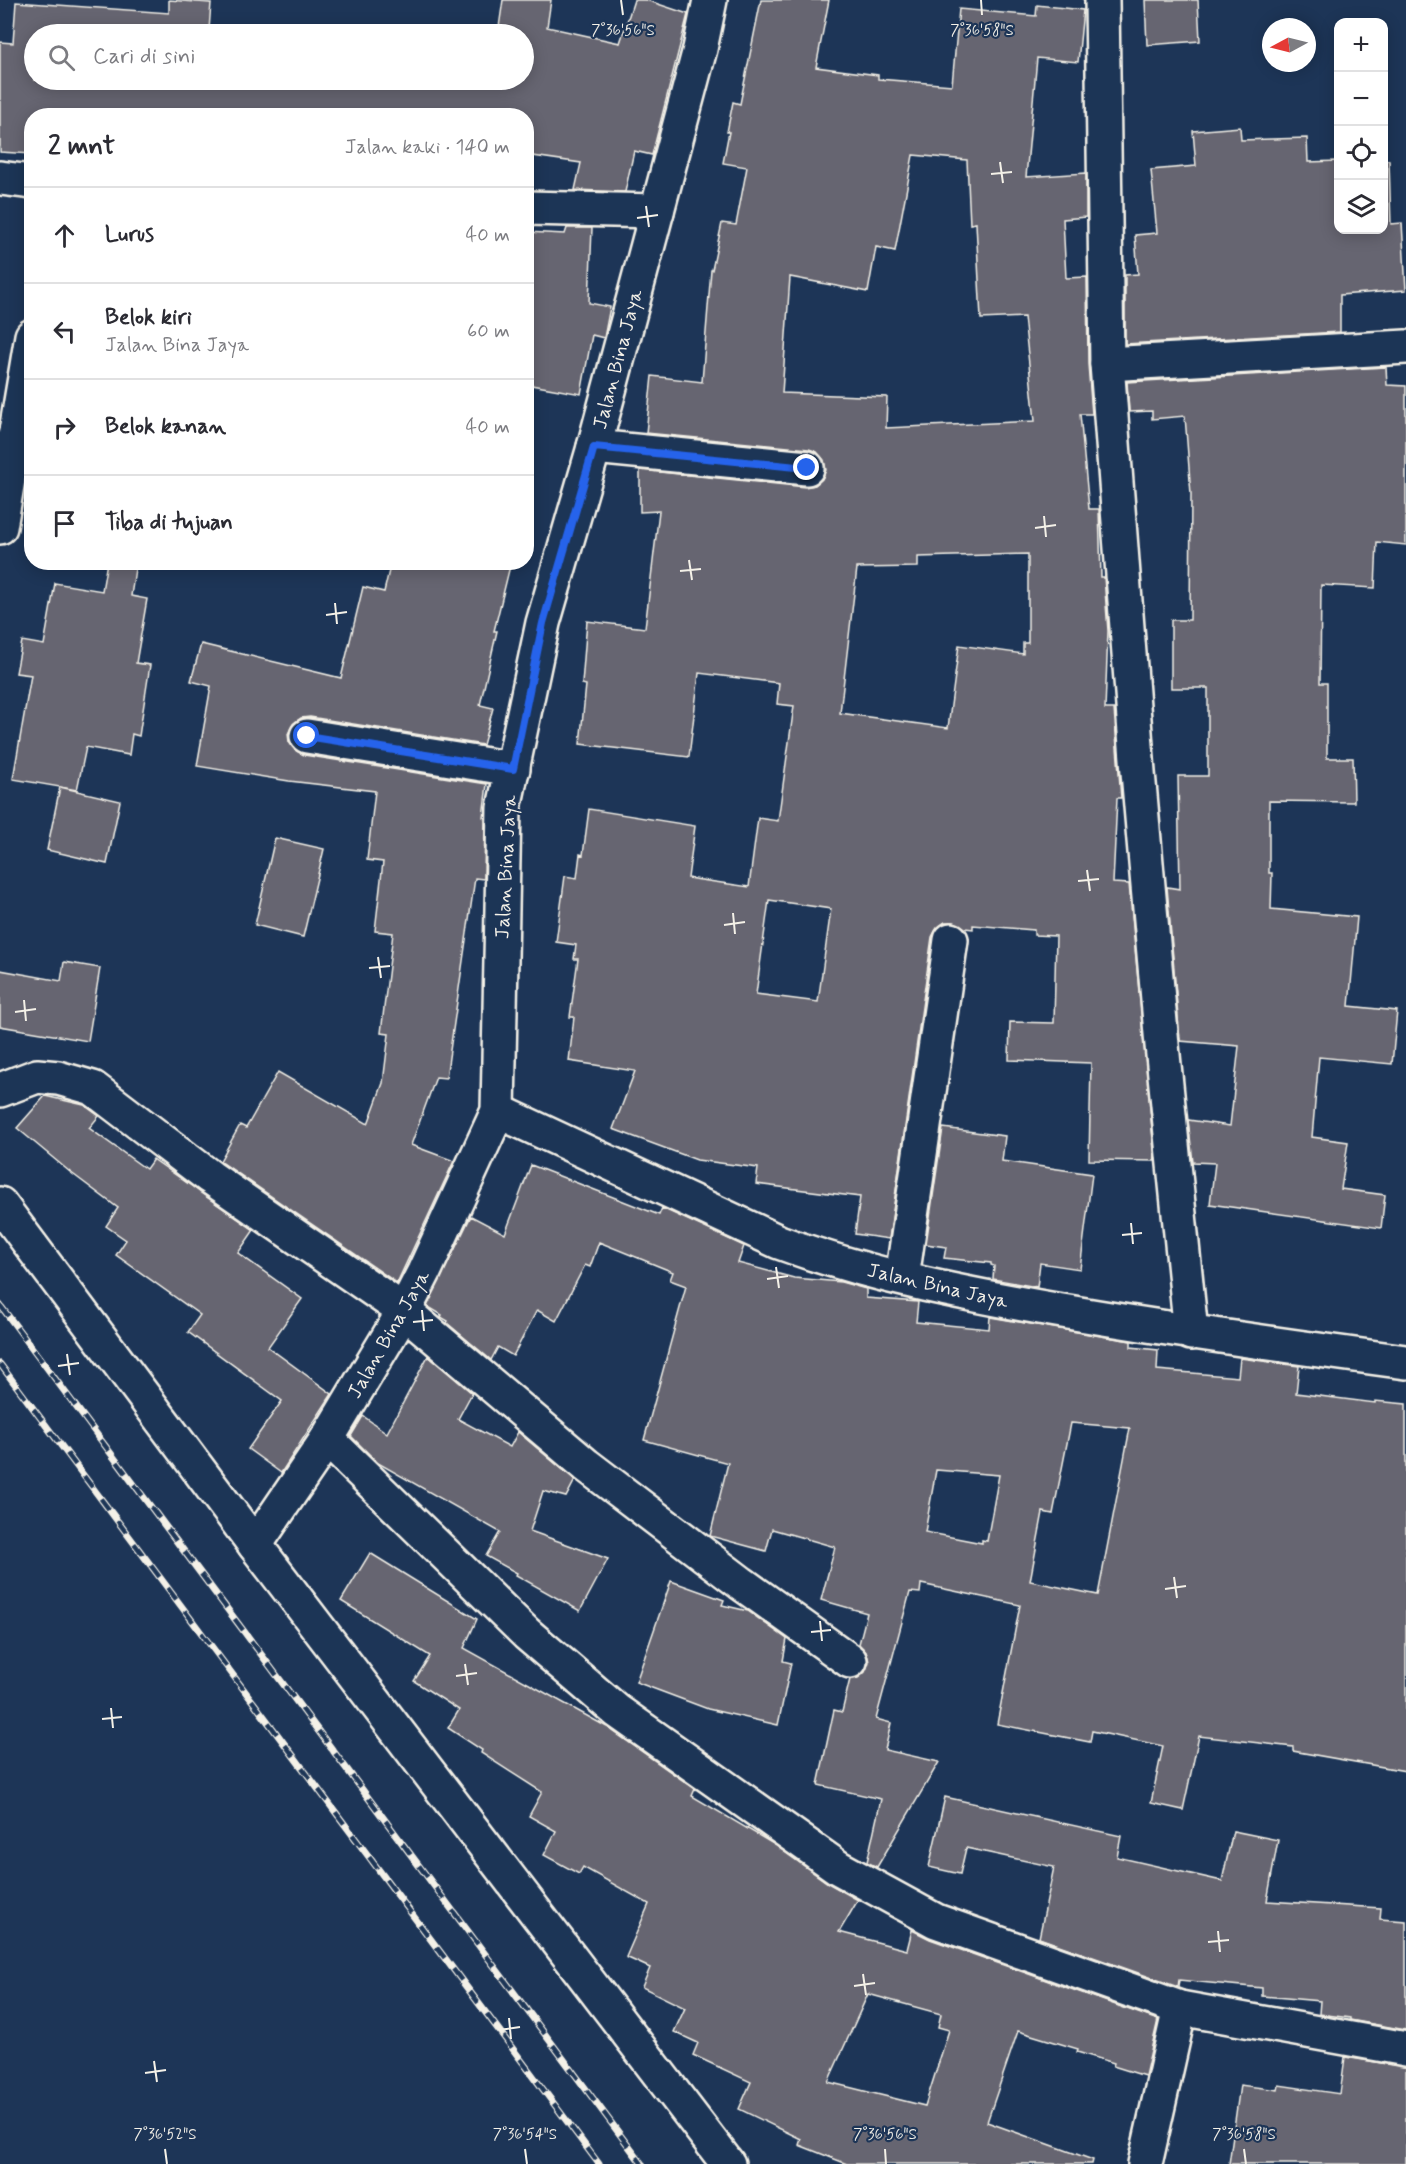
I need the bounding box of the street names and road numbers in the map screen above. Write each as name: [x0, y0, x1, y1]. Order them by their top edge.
street label: Jalan Bina Jaya: [587, 285, 650, 432]
street label: Jalan Bina Jaya: [489, 794, 524, 940]
street label: Jalan Bina Jaya: [865, 1257, 1012, 1316]
street label: Jalan Bina Jaya: [342, 1265, 437, 1404]

